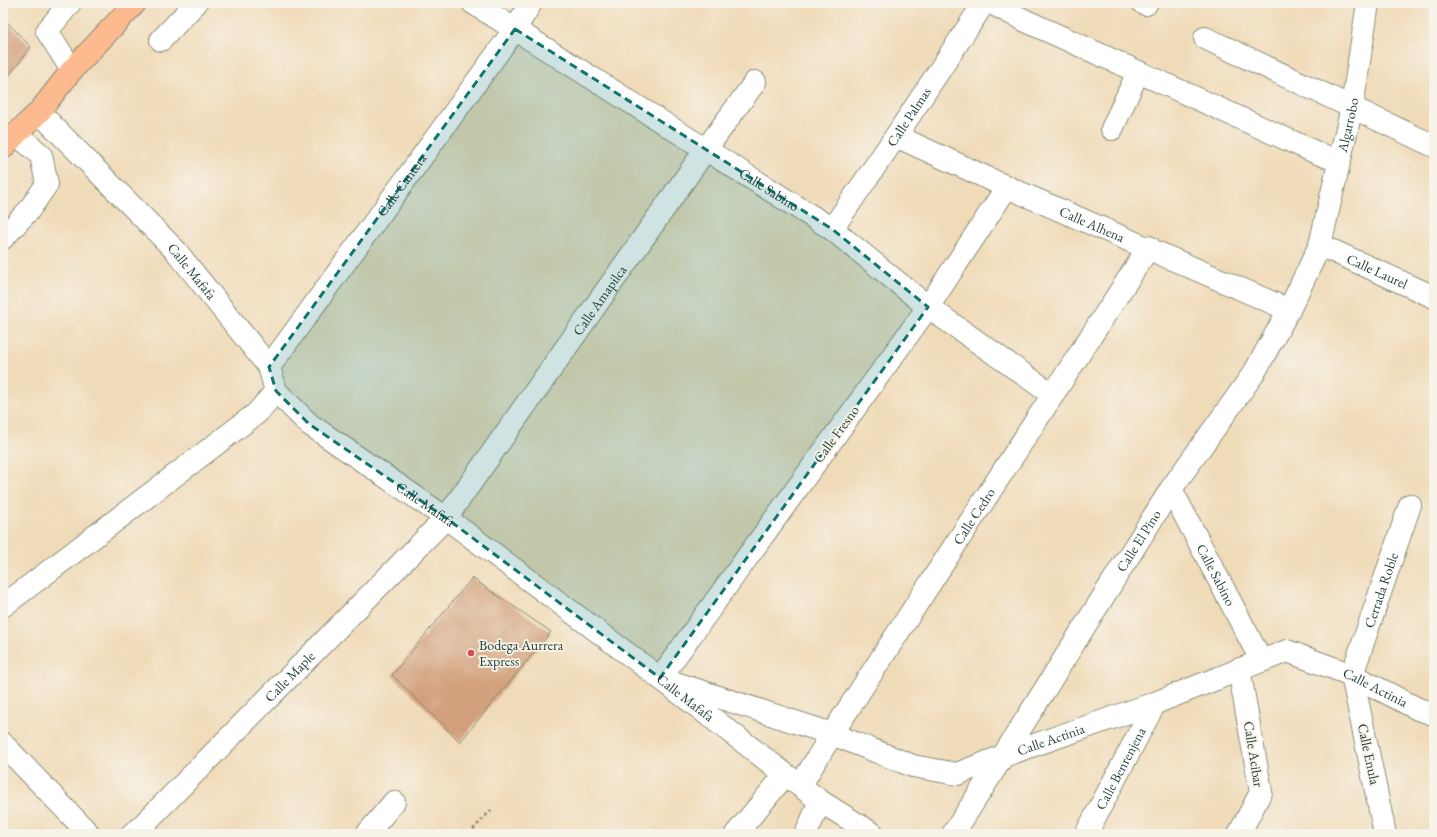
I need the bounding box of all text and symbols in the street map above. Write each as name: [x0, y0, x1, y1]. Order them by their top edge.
street label: Calle Palmas: [883, 83, 935, 150]
street label: Algarrobo: [1333, 97, 1362, 155]
street label: Calle Cantera: [372, 150, 431, 220]
street label: Calle Sabino: [736, 164, 803, 215]
street label: Calle Alhena: [1057, 202, 1128, 246]
street label: Calle Mafafa: [164, 239, 221, 304]
street label: Calle Laurel: [1344, 249, 1411, 293]
street label: Calle Amapilca: [568, 261, 631, 339]
street label: Calle Fresno: [809, 402, 863, 466]
street label: Calle Mafafa: [393, 477, 459, 531]
street label: Calle Cedro: [949, 484, 999, 548]
street label: Calle El Pino: [1112, 506, 1165, 575]
street label: Calle Sabino: [1192, 541, 1240, 609]
street label: Cerrada Roble: [1360, 550, 1402, 630]
place label: Bodega Aurrera Express: [479, 636, 564, 670]
street label: Calle Maple: [261, 647, 319, 706]
marker: Bodega Aurrera Express: [466, 648, 476, 658]
street label: Calle Actinia: [1341, 664, 1411, 711]
street label: Calle Mafafa: [653, 670, 718, 726]
street label: Calle Actinia: [1015, 719, 1087, 759]
street label: Calle Acibar: [1240, 720, 1268, 789]
street label: Calle Enula: [1354, 722, 1384, 787]
street label: Calle Benrenjena: [1091, 724, 1150, 813]

